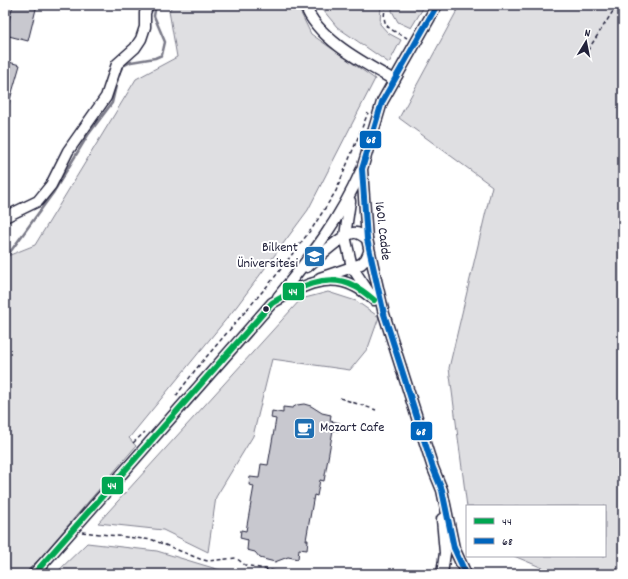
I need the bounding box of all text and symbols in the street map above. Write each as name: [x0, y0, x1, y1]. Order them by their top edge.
north arrow: [566, 22, 606, 62]
text: N: [583, 26, 592, 43]
line badge: 68: [359, 130, 382, 149]
text: 68: [366, 133, 376, 149]
street label: 1601. Cadde: [368, 201, 396, 261]
place label: Bilkent Üniversitesi: [237, 238, 298, 274]
school or university icon: Bilkent Üniversitesi: [301, 243, 327, 269]
line badge: 44: [282, 282, 305, 301]
text: 44: [288, 285, 298, 301]
unlabelled marker: [261, 304, 271, 314]
cafe icon: Mozart Cafe: [291, 415, 317, 441]
place label: Mozart Cafe: [320, 418, 384, 438]
line badge: 68: [410, 421, 433, 441]
text: 68: [416, 425, 426, 441]
line badge: 44: [101, 476, 124, 495]
text: 44: [107, 479, 117, 495]
legend: [466, 505, 606, 557]
text: 44: [502, 514, 512, 531]
text: 68: [502, 534, 513, 551]

